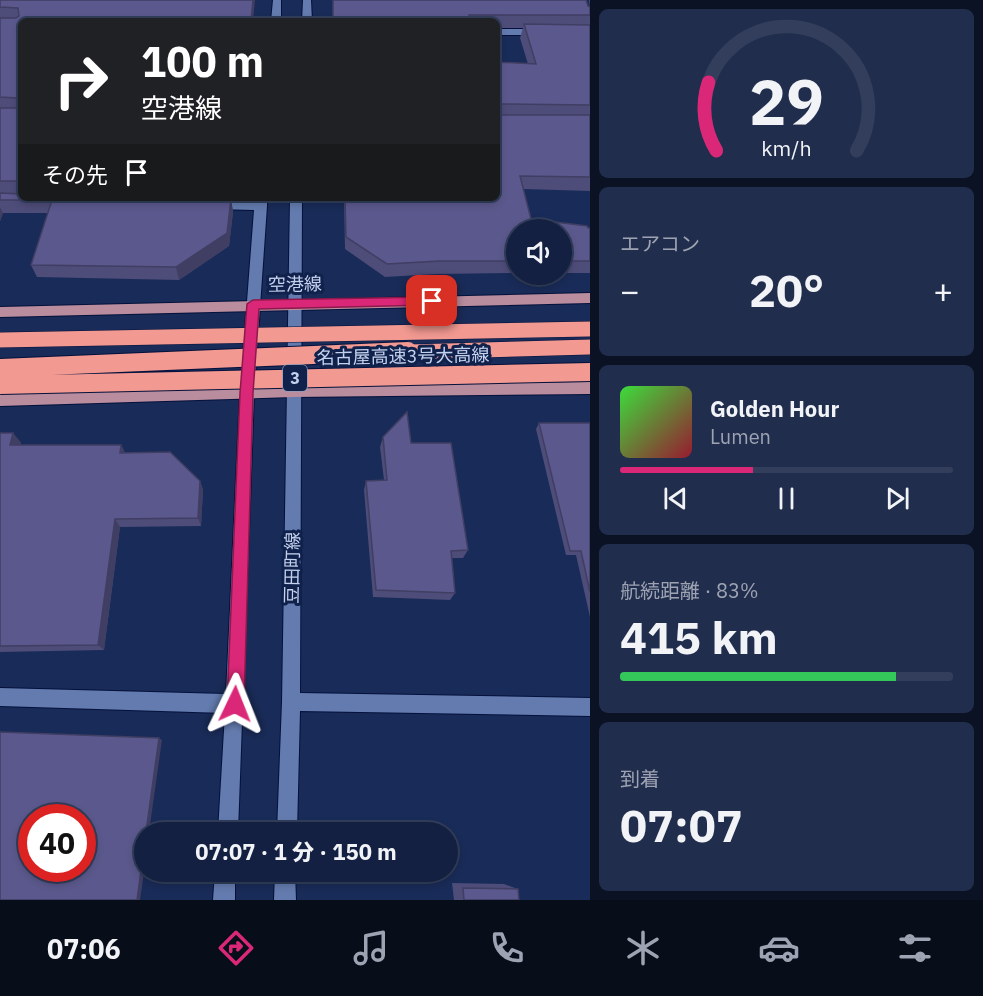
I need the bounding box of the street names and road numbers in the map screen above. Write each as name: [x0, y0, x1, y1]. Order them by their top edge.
street label: 空港線: [268, 272, 322, 296]
street label: 名古屋高速3号大高線: [316, 343, 490, 369]
road number: 3: [283, 365, 307, 391]
street label: 豆田町線: [280, 532, 304, 604]

